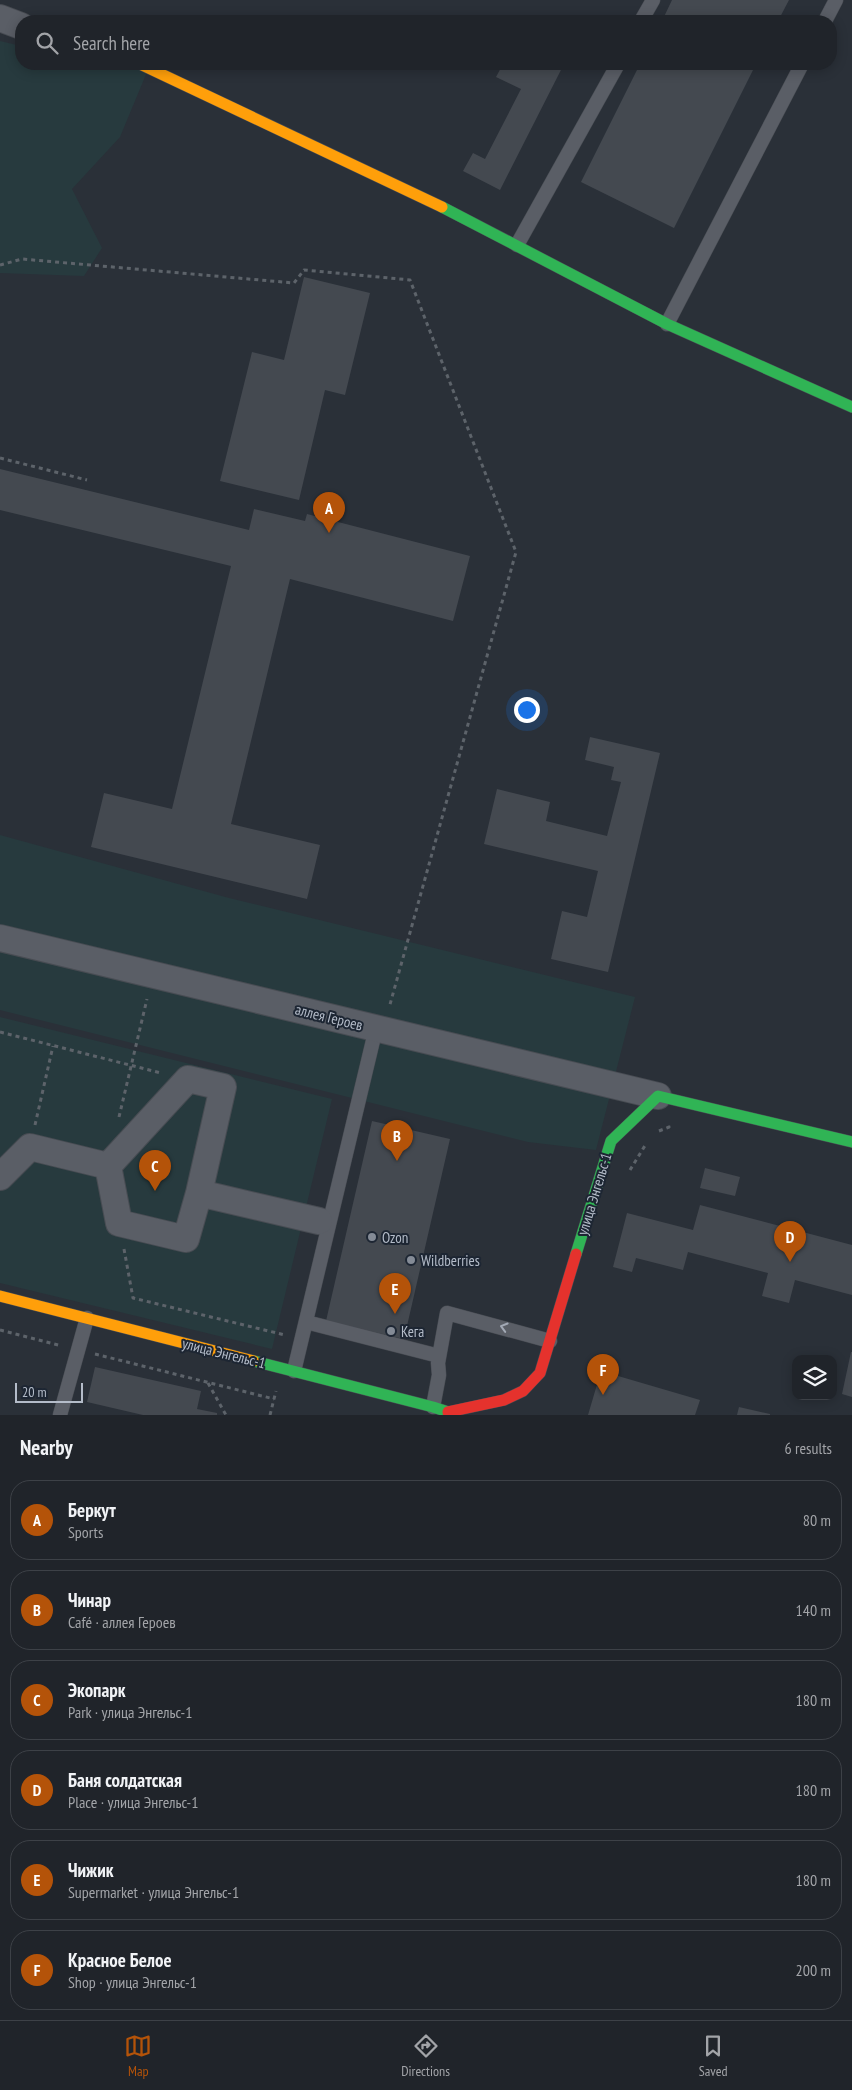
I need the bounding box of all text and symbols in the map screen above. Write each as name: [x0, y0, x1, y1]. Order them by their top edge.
search box: [15, 15, 837, 70]
icon: search: [33, 29, 61, 57]
text: Search here: [73, 31, 150, 55]
pin: A: [313, 492, 345, 533]
your location: [514, 697, 540, 723]
street label: аллея Героев: [293, 999, 365, 1035]
pin: B: [381, 1120, 413, 1161]
pin: C: [139, 1150, 171, 1191]
street label: улица Энгельс-1: [572, 1150, 616, 1238]
pin: D: [774, 1221, 806, 1262]
place label: Ozon: [382, 1228, 408, 1247]
marker: Ozon: [366, 1231, 378, 1243]
place label: Wildberries: [421, 1251, 480, 1270]
marker: Wildberries: [405, 1254, 417, 1266]
pin: E: [379, 1273, 411, 1314]
place label: Кега: [401, 1322, 424, 1341]
one-way arrow: [500, 1323, 508, 1333]
marker: Кега: [385, 1325, 397, 1337]
street label: улица Энгельс-1: [180, 1333, 268, 1373]
pin: F: [587, 1354, 619, 1395]
map controls: [792, 1355, 837, 1400]
button: layers: [792, 1355, 837, 1400]
scale bar: [15, 1380, 82, 1403]
text: 20 m: [22, 1383, 47, 1401]
text: Nearby: [20, 1434, 73, 1461]
text: 6 results: [785, 1438, 832, 1458]
text: Беркут: [68, 1498, 116, 1522]
text: A: [33, 1510, 41, 1530]
text: 80 m: [803, 1510, 831, 1530]
text: Sports: [68, 1522, 103, 1542]
text: Чинар: [68, 1588, 111, 1612]
text: B: [33, 1600, 41, 1620]
text: 140 m: [796, 1600, 831, 1620]
text: Café · аллея Героев: [68, 1612, 176, 1632]
text: Экопарк: [68, 1678, 126, 1702]
text: C: [33, 1690, 41, 1710]
text: 180 m: [796, 1690, 831, 1710]
text: Park · улица Энгельс-1: [68, 1702, 192, 1722]
text: Баня солдатская: [68, 1768, 182, 1792]
text: D: [33, 1780, 41, 1800]
text: 180 m: [796, 1780, 831, 1800]
text: Place · улица Энгельс-1: [68, 1792, 198, 1812]
text: Чижик: [68, 1858, 114, 1882]
text: E: [34, 1870, 40, 1890]
text: 180 m: [796, 1870, 831, 1890]
text: Supermarket · улица Энгельс-1: [68, 1882, 239, 1902]
text: Красное Белое: [68, 1948, 172, 1972]
text: F: [34, 1960, 40, 1980]
text: 200 m: [796, 1960, 831, 1980]
text: Shop · улица Энгельс-1: [68, 1972, 197, 1992]
tab: Map: [124, 2032, 152, 2080]
tab: Directions: [401, 2032, 450, 2080]
tab: Saved: [699, 2032, 728, 2080]

